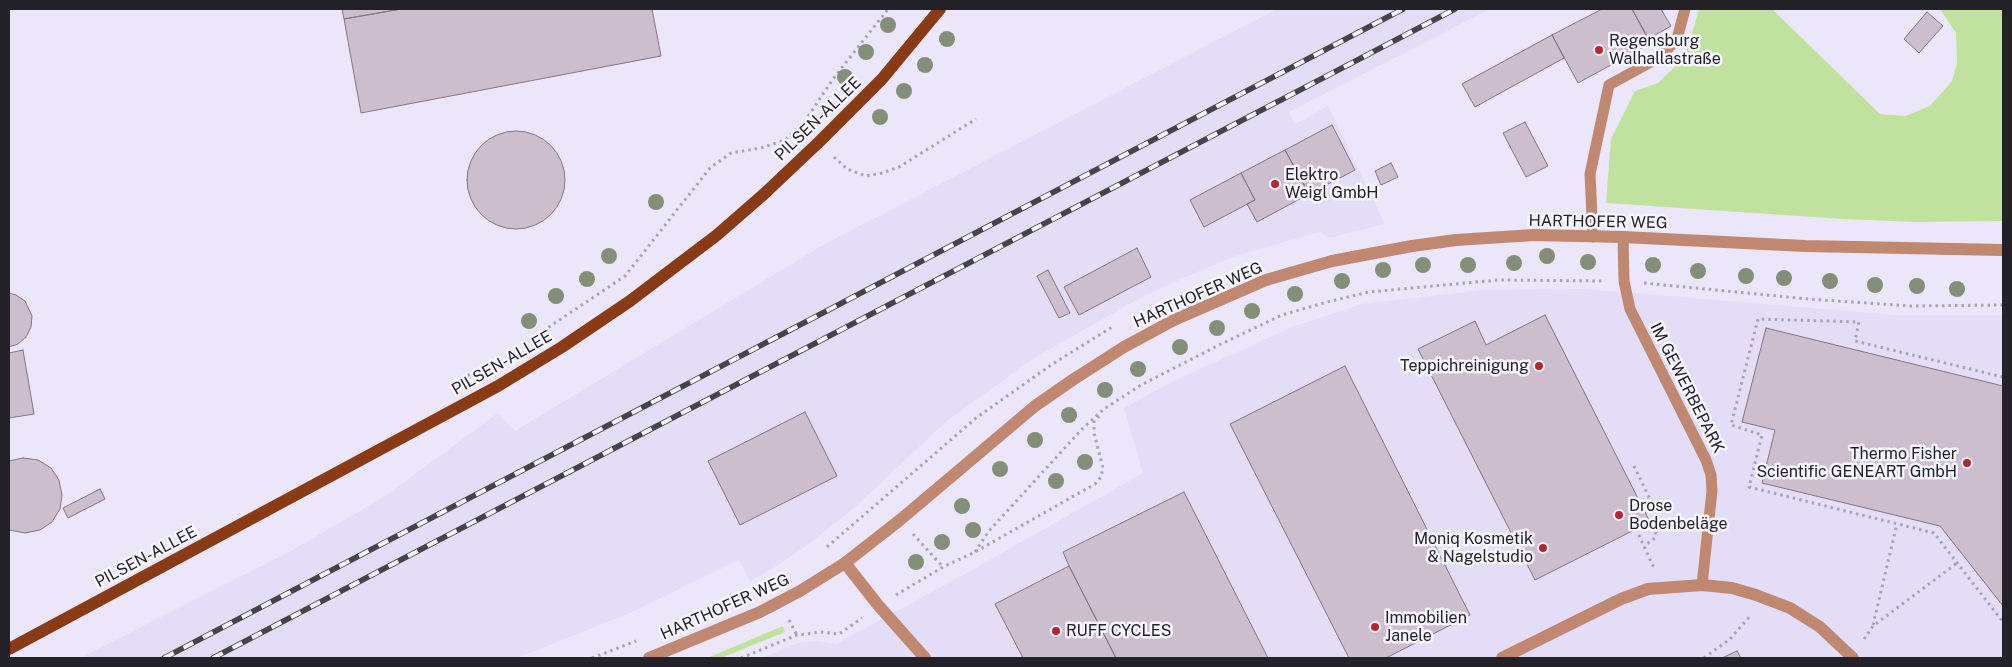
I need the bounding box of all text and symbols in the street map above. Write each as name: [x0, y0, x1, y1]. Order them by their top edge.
place label: Regensburg Walhallastraße: [1609, 31, 1721, 69]
marker: Regensburg Walhallastraße: [1593, 44, 1605, 56]
street label: PILSEN-ALLEE: [771, 73, 865, 165]
place label: Elektro Weigl GmbH: [1285, 165, 1378, 203]
marker: Elektro Weigl GmbH: [1269, 178, 1281, 190]
street label: HARTHOFER WEG: [1528, 211, 1668, 233]
street label: HARTHOFER WEG: [1131, 258, 1265, 332]
street label: IM GEWERBEPARK: [1646, 320, 1728, 456]
street label: PILSEN-ALLEE: [449, 327, 555, 399]
place label: Teppichreinigung: [1400, 356, 1529, 376]
marker: Teppichreinigung: [1533, 360, 1545, 372]
place label: Thermo Fisher Scientific GENEART GmbH: [1756, 444, 1957, 482]
marker: Thermo Fisher Scientific GENEART GmbH: [1961, 457, 1973, 469]
place label: Drose Bodenbeläge: [1629, 496, 1728, 534]
marker: Drose Bodenbeläge: [1613, 509, 1625, 521]
street label: PILSEN-ALLEE: [92, 522, 200, 592]
place label: Moniq Kosmetik & Nagelstudio: [1414, 529, 1533, 567]
marker: Moniq Kosmetik & Nagelstudio: [1537, 542, 1549, 554]
street label: HARTHOFER WEG: [658, 570, 792, 644]
place label: Immobilien Janele: [1385, 608, 1467, 646]
place label: RUFF CYCLES: [1066, 621, 1172, 641]
marker: Immobilien Janele: [1369, 621, 1381, 633]
marker: RUFF CYCLES: [1050, 625, 1062, 637]

